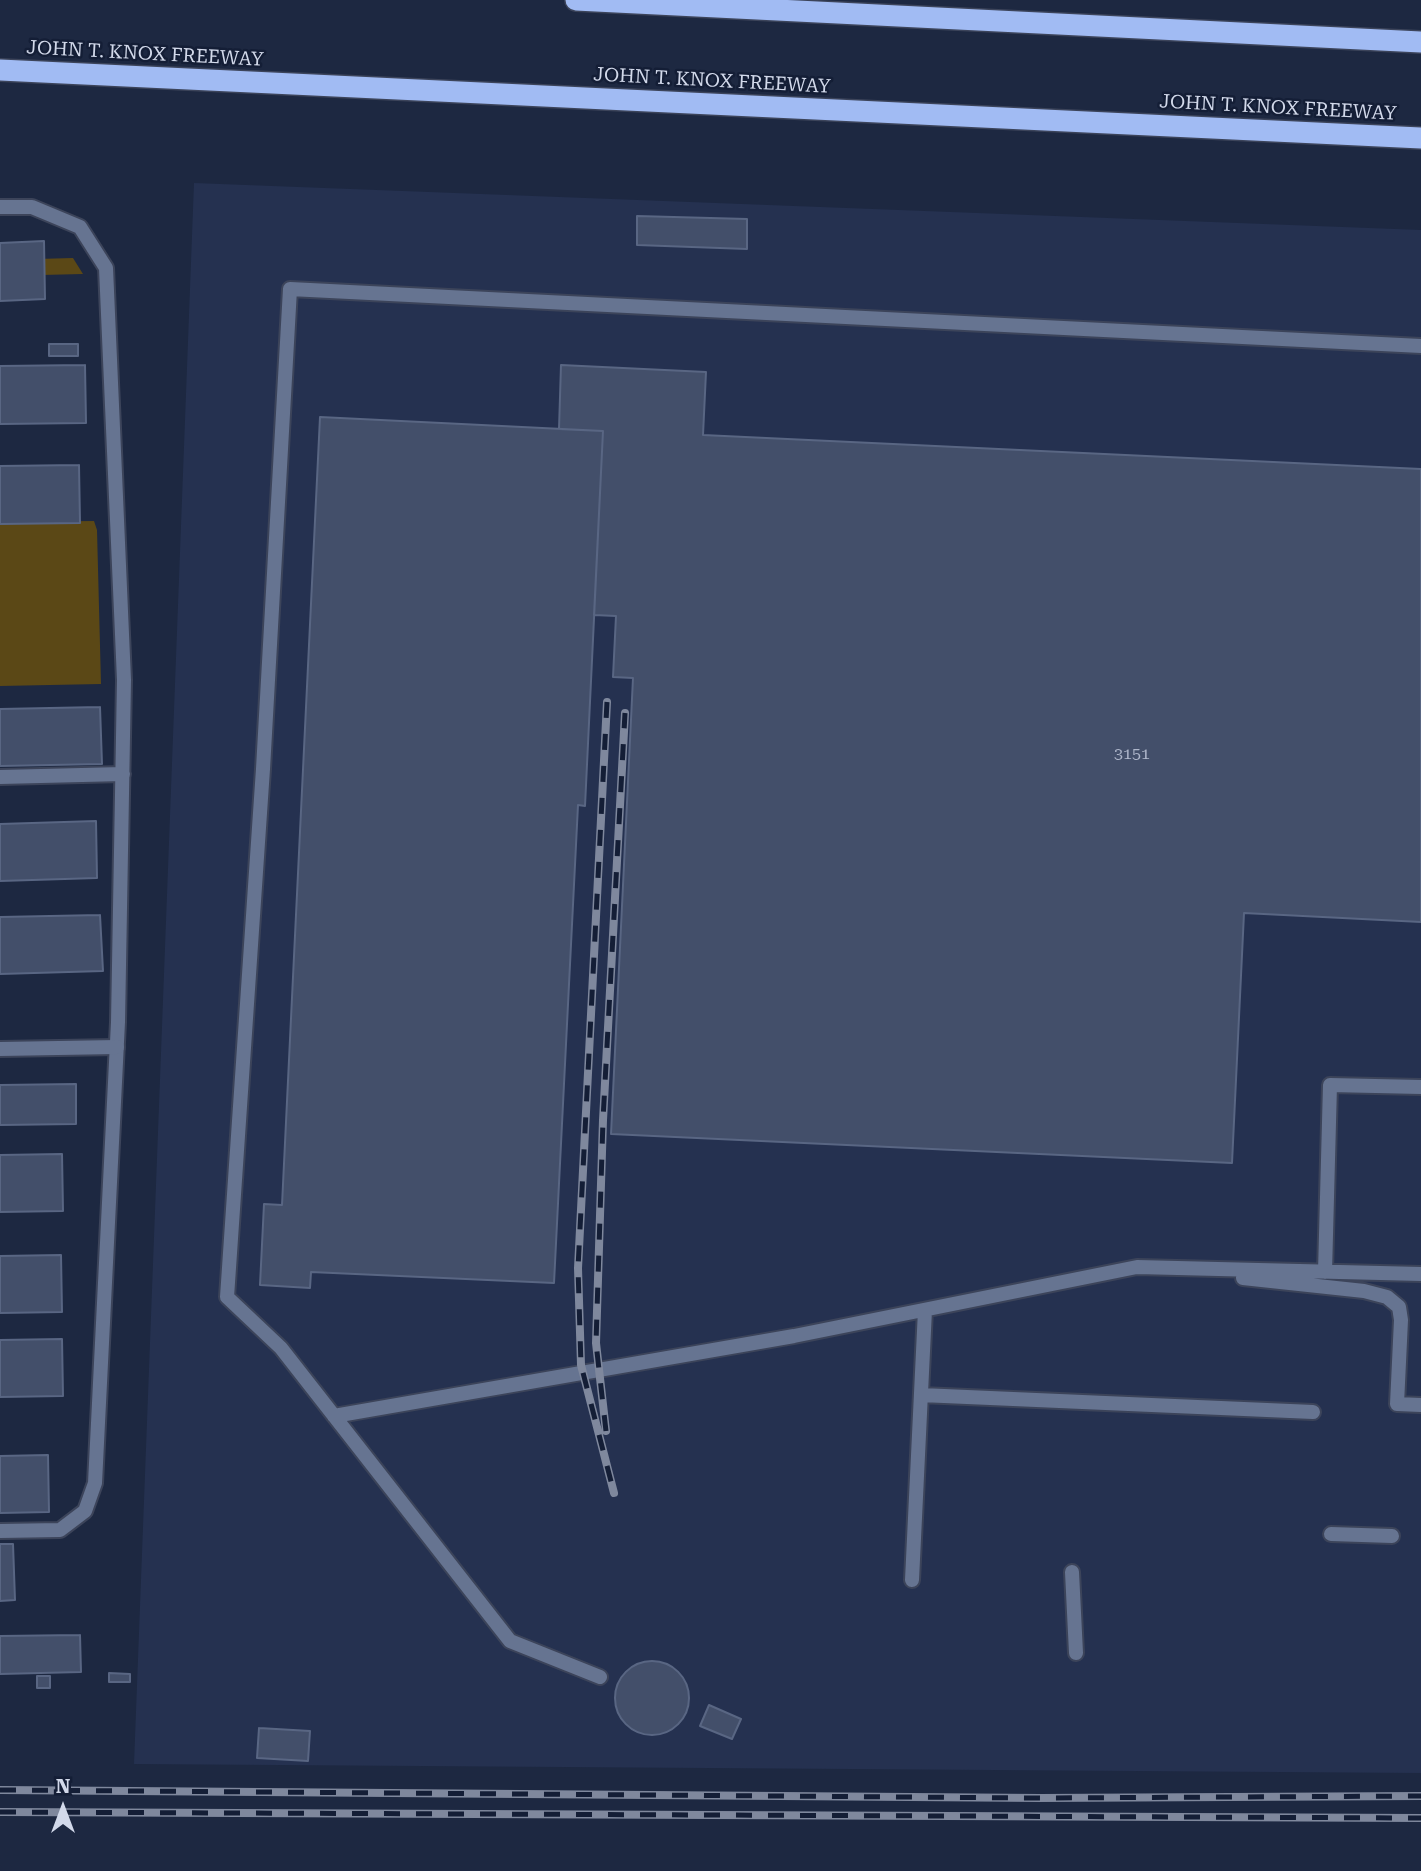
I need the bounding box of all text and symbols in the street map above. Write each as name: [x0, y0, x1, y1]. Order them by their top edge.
street label: JOHN T. KNOX FREEWAY: [26, 36, 264, 72]
street label: JOHN T. KNOX FREEWAY: [593, 63, 831, 99]
street label: JOHN T. KNOX FREEWAY: [1159, 90, 1397, 126]
house number: 3151: [1114, 744, 1150, 764]
north arrow: [28, 1773, 98, 1843]
text: N: [56, 1775, 70, 1798]

